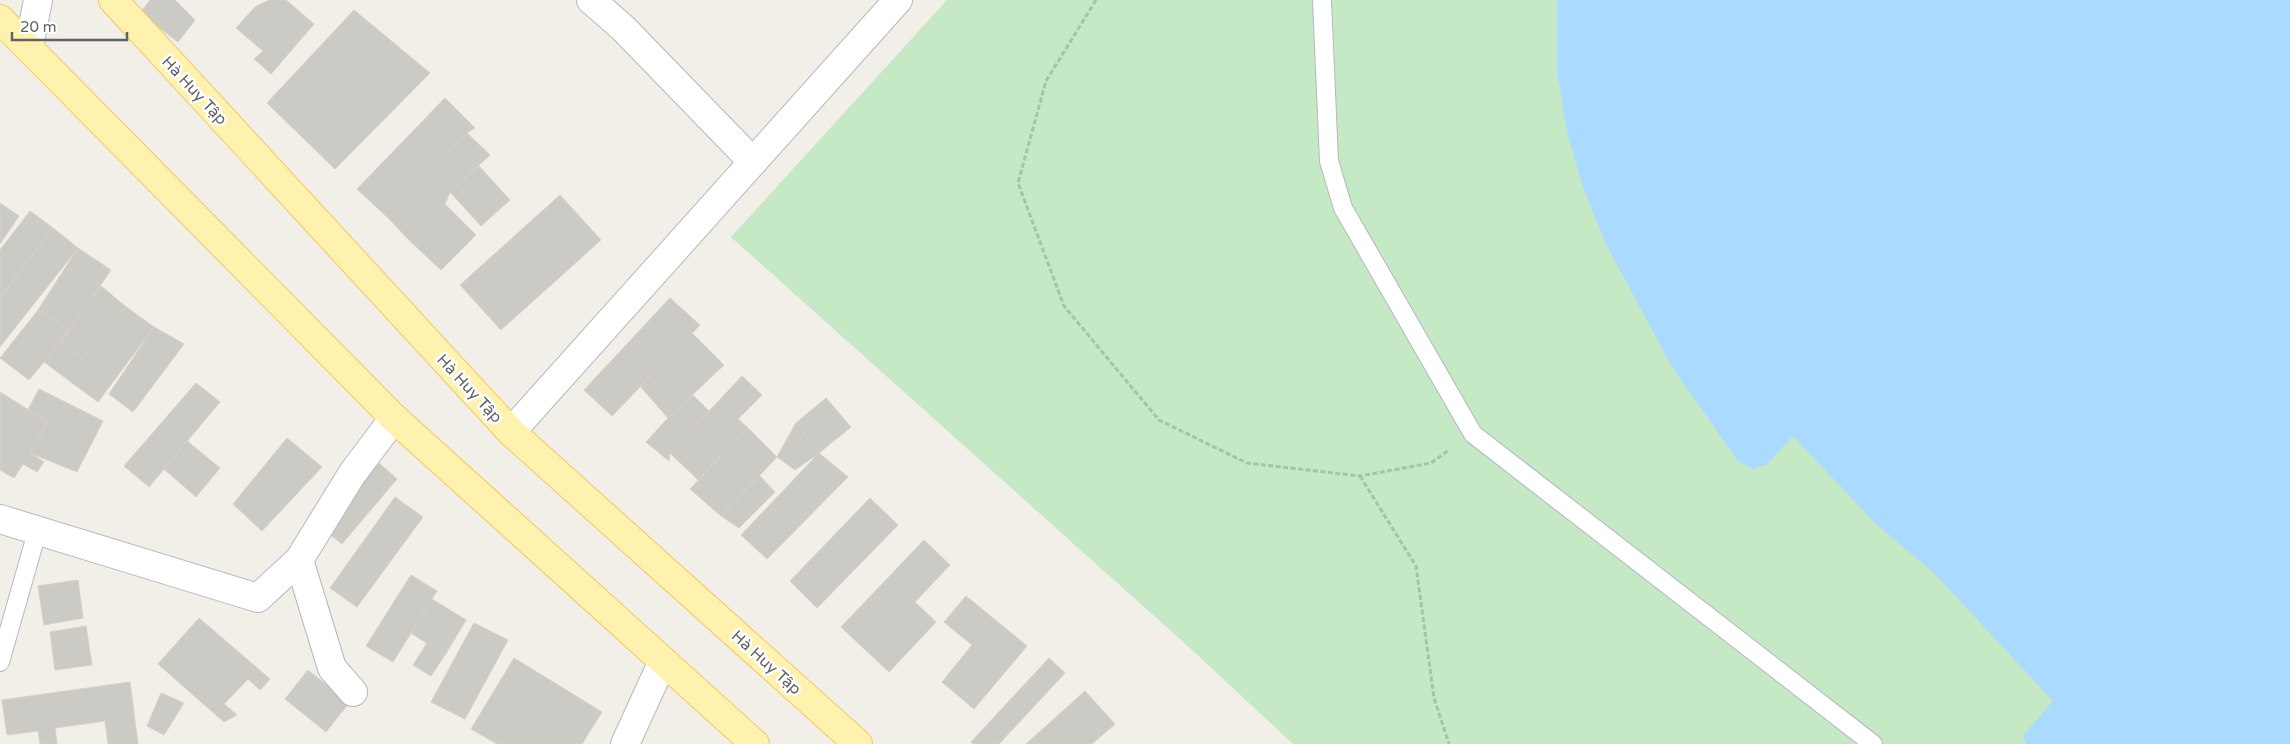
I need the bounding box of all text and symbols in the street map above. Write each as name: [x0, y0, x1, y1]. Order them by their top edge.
scale bar: [12, 10, 128, 42]
text: 20 m: [20, 18, 57, 36]
street label: Hà Huy Tập: [157, 52, 231, 129]
street label: Hà Huy Tập: [432, 350, 506, 427]
street label: Hà Huy Tập: [727, 626, 805, 699]

